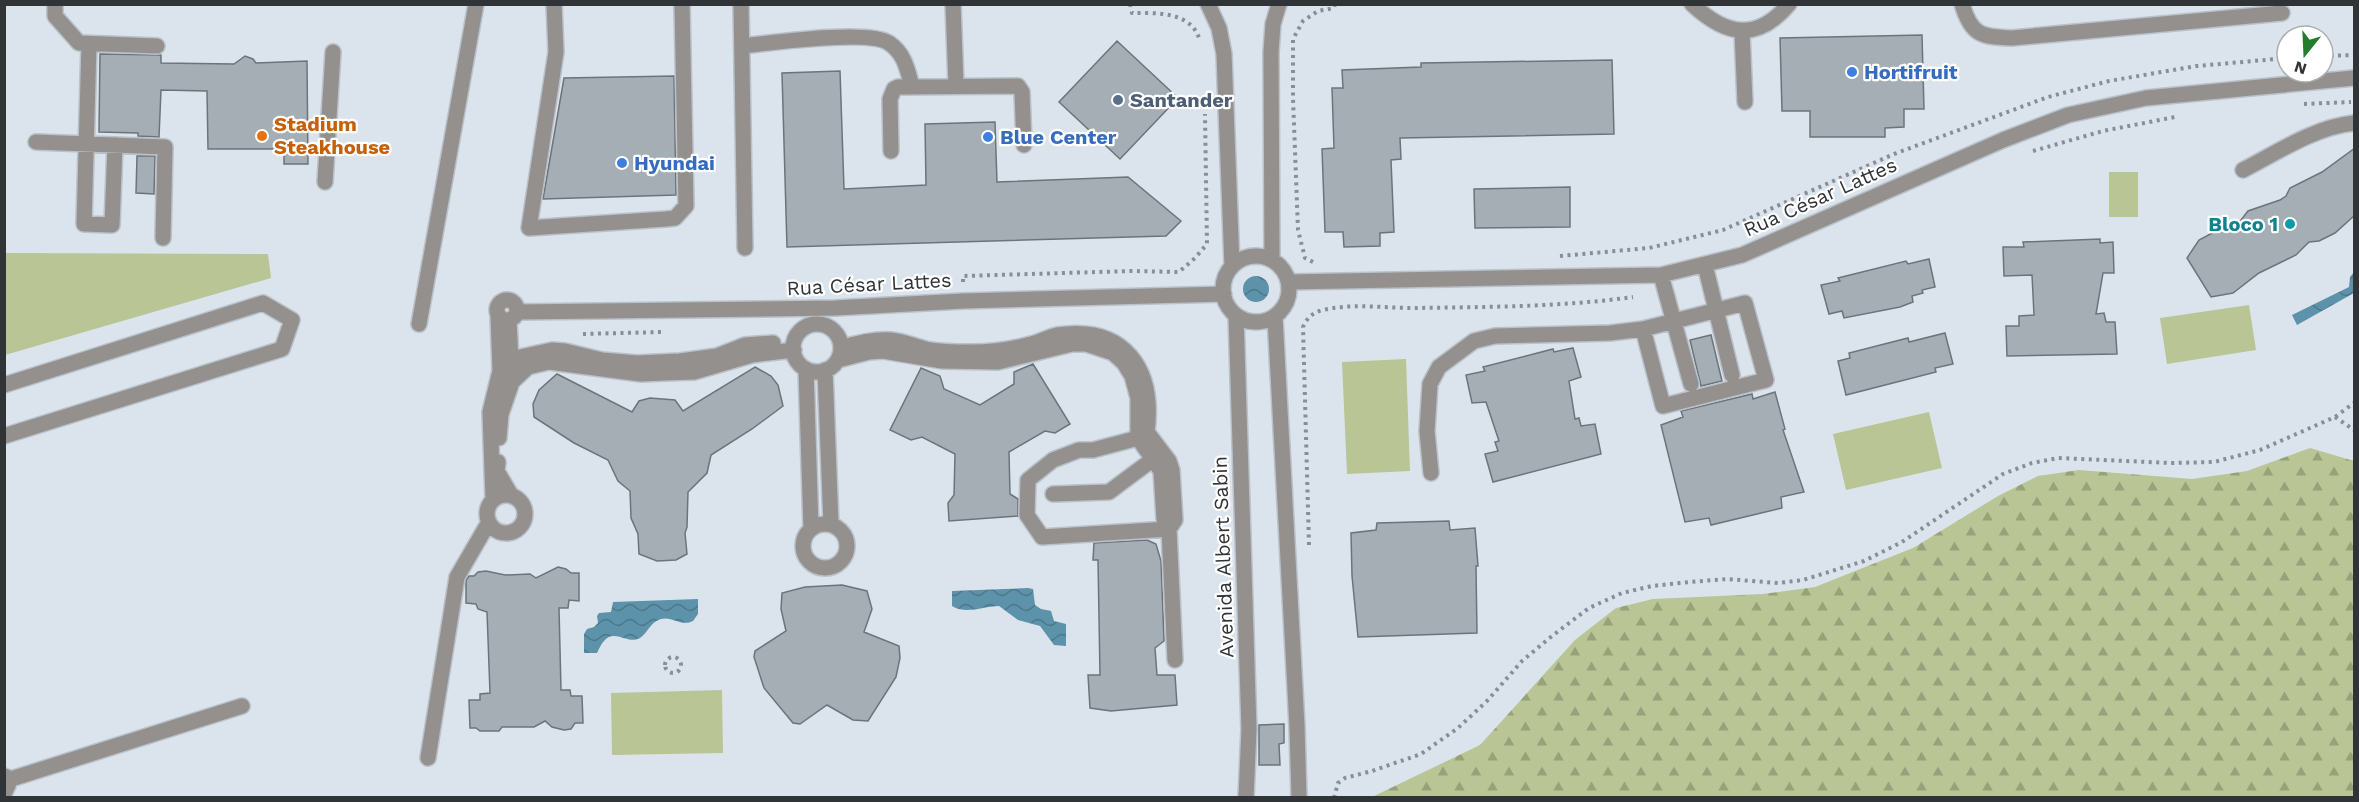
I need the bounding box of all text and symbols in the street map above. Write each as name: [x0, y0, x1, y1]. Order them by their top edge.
north arrow: [2275, 24, 2335, 84]
text: N: [2292, 57, 2309, 79]
place label: Hortifruit: [1864, 60, 1958, 84]
marker: Hortifruit: [1845, 65, 1859, 79]
place label: Santander: [1130, 88, 1233, 112]
marker: Santander: [1111, 93, 1125, 107]
place label: Stadium Steakhouse: [274, 112, 390, 159]
place label: Blue Center: [1000, 125, 1117, 149]
marker: Stadium Steakhouse: [255, 129, 269, 143]
marker: Blue Center: [981, 130, 995, 144]
place label: Hyundai: [634, 151, 715, 175]
street label: Rua César Lattes: [1740, 152, 1900, 242]
marker: Hyundai: [615, 156, 629, 170]
place label: Bloco 1: [2208, 212, 2278, 236]
marker: Bloco 1: [2283, 217, 2297, 231]
street label: Rua César Lattes: [786, 268, 952, 300]
street label: Avenida Albert Sabin: [1207, 456, 1239, 658]

